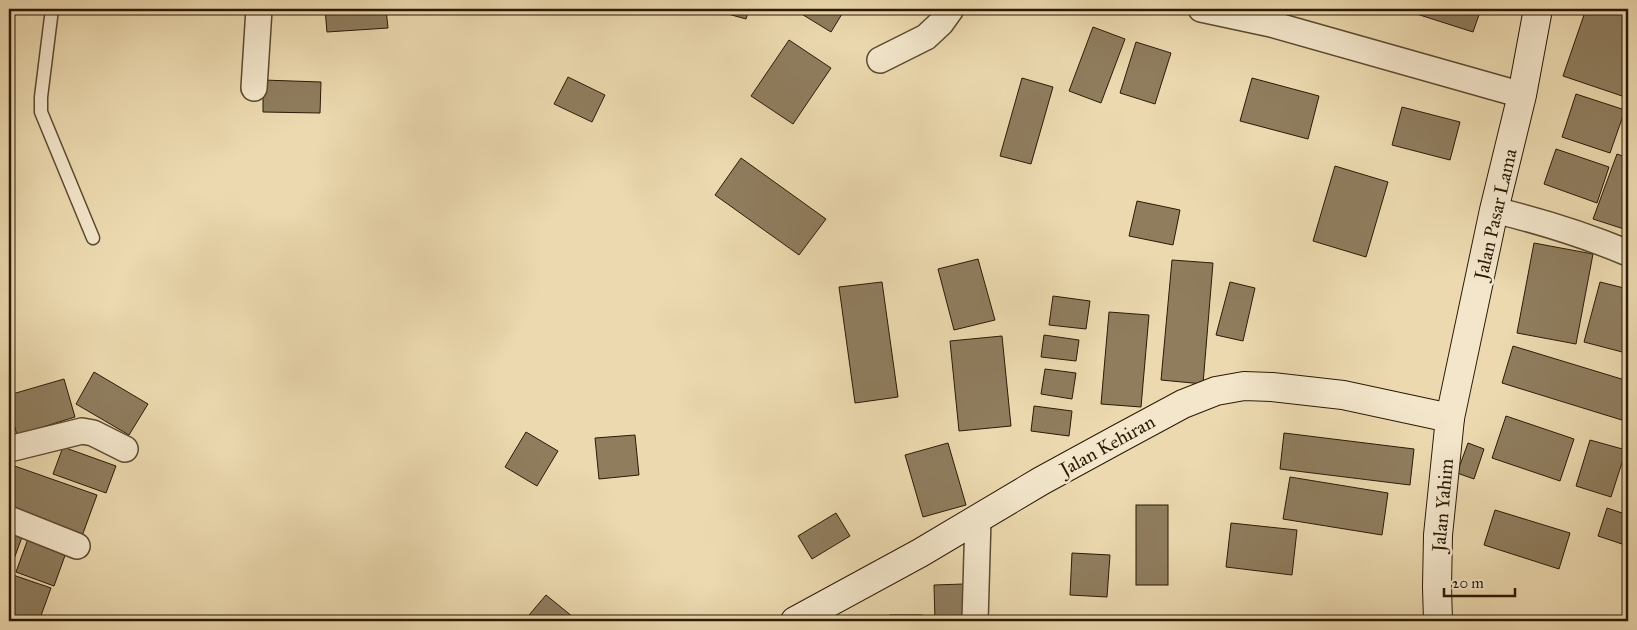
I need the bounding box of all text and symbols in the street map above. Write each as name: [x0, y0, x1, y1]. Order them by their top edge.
street label: Jalan Pasar Lama: [1469, 146, 1523, 284]
street label: Jalan Kehiran: [1054, 410, 1159, 483]
street label: Jalan Yahim: [1427, 457, 1459, 555]
scale bar: [1444, 565, 1516, 597]
text: 20 m: [1452, 574, 1484, 592]

